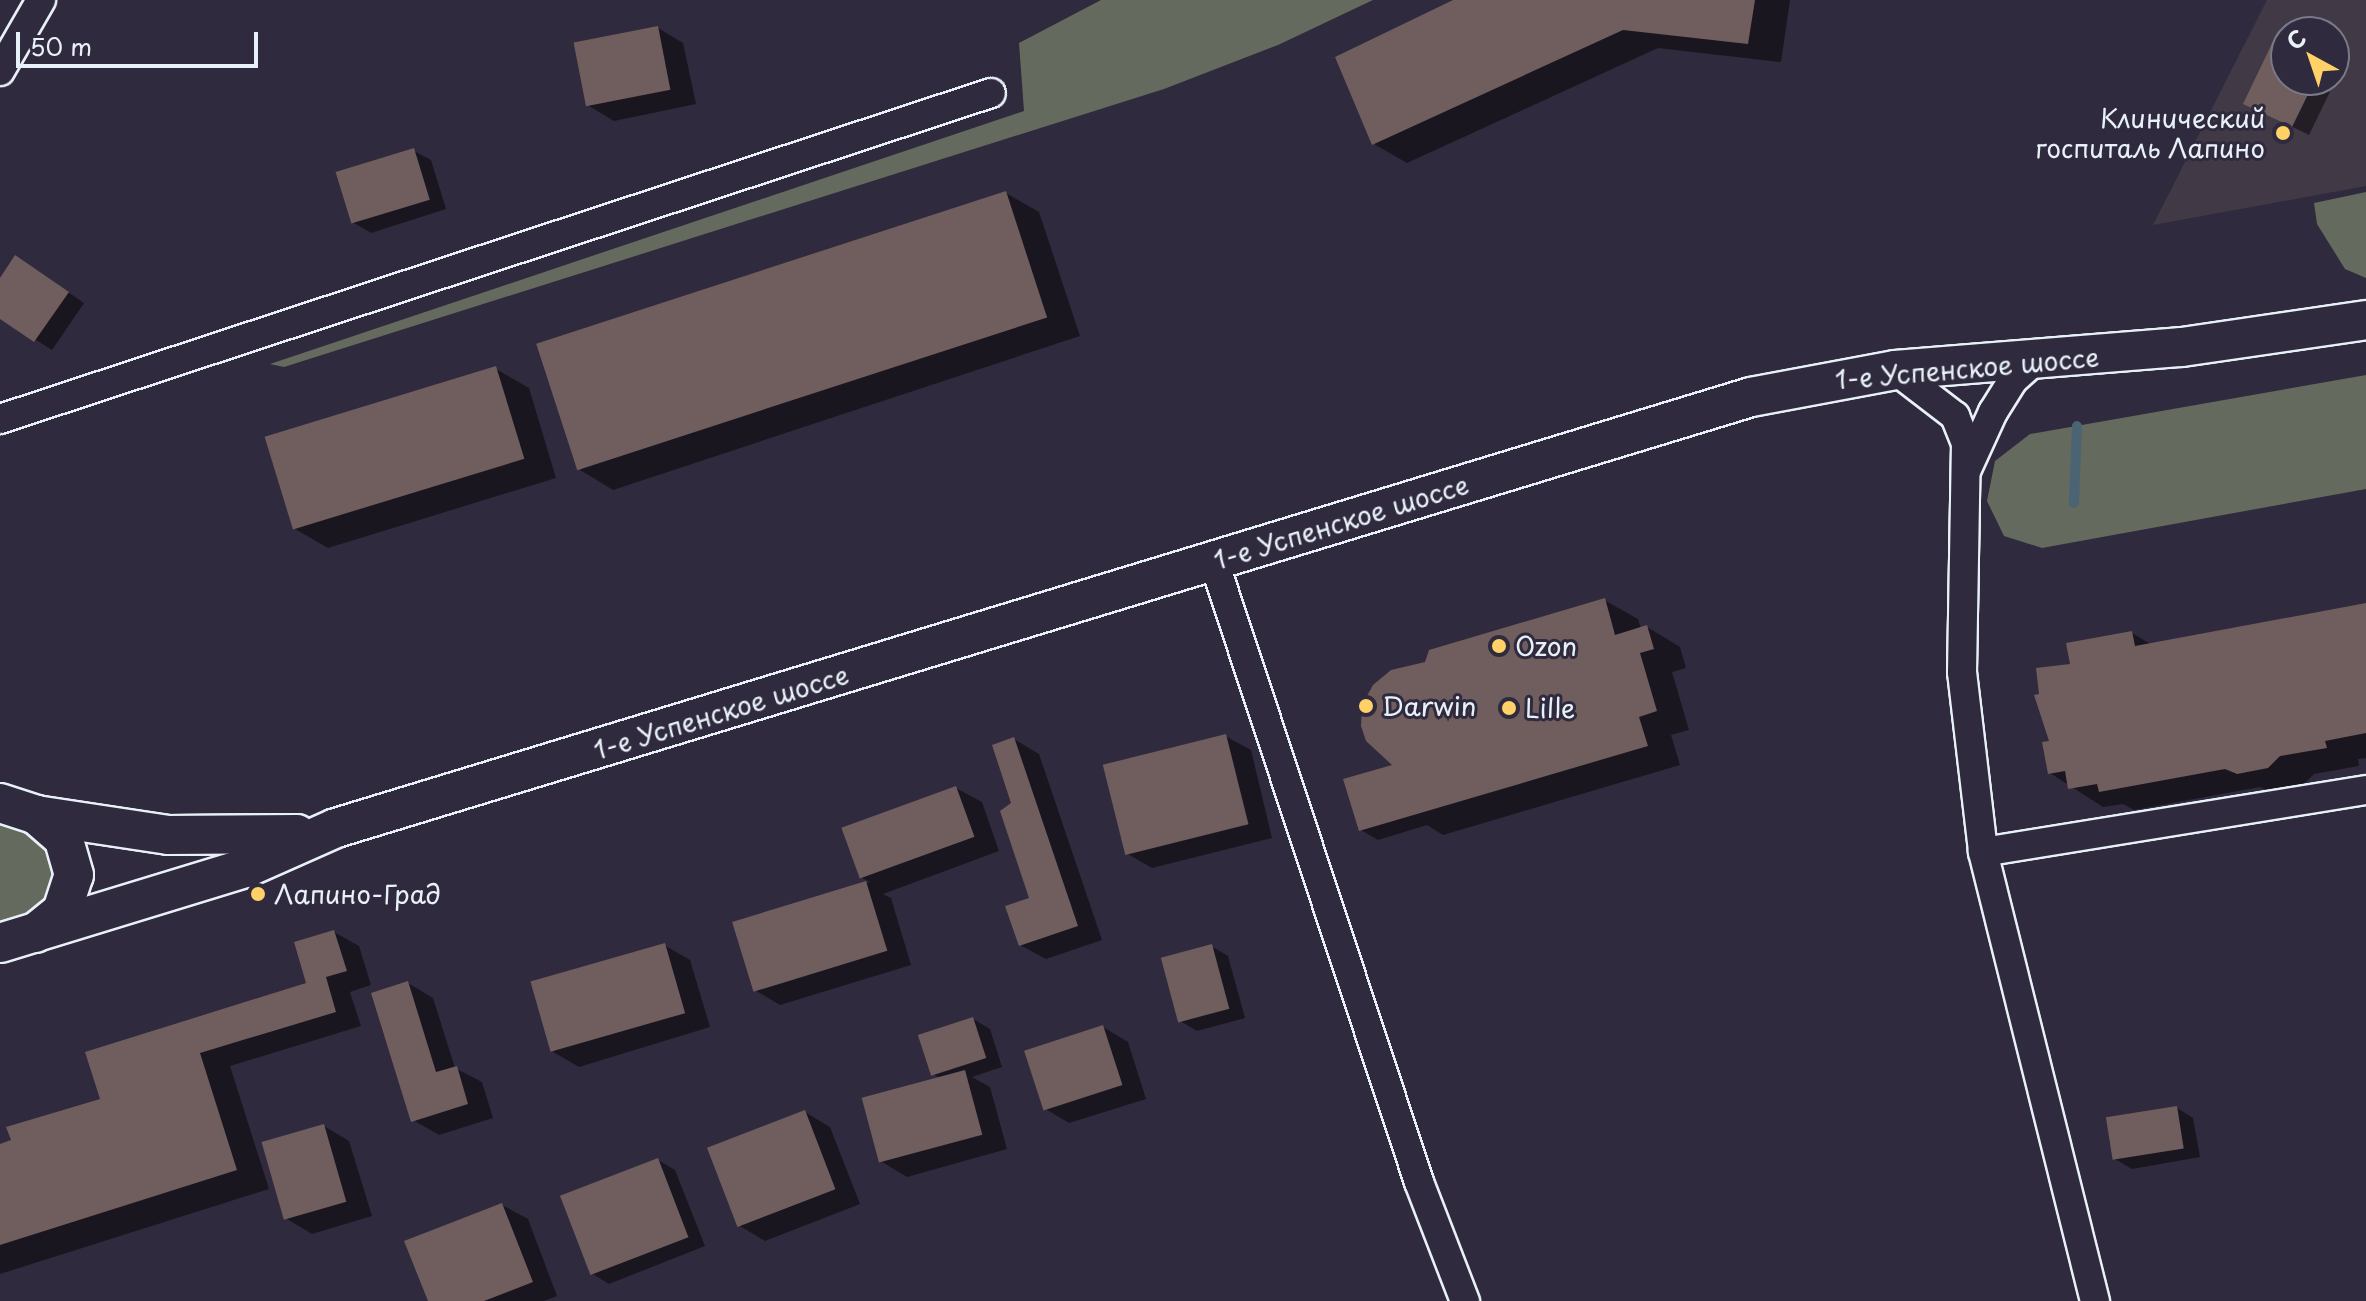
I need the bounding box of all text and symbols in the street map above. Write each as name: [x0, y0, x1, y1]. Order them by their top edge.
scale bar: [20, 16, 262, 66]
north arrow: [2270, 16, 2350, 96]
text: С: [2279, 21, 2312, 57]
text: 50 m: [30, 28, 92, 64]
place label: Клинический госпиталь Лапино: [2035, 102, 2265, 164]
marker: Клинический госпиталь Лапино: [2272, 122, 2294, 144]
street label: 1-е Успенское шоссе: [1833, 341, 2101, 395]
street label: 1-е Успенское шоссе: [1209, 468, 1473, 576]
place label: Ozon: [1515, 630, 1577, 662]
marker: Ozon: [1490, 637, 1508, 655]
street label: 1-е Успенское шоссе: [589, 658, 853, 766]
place label: Darwin: [1382, 690, 1476, 722]
place label: Lille: [1525, 692, 1575, 724]
marker: Darwin: [1357, 697, 1375, 715]
marker: Lille: [1500, 699, 1518, 717]
place label: Лапино-Град: [274, 878, 441, 910]
marker: Лапино-Град: [249, 885, 267, 903]

